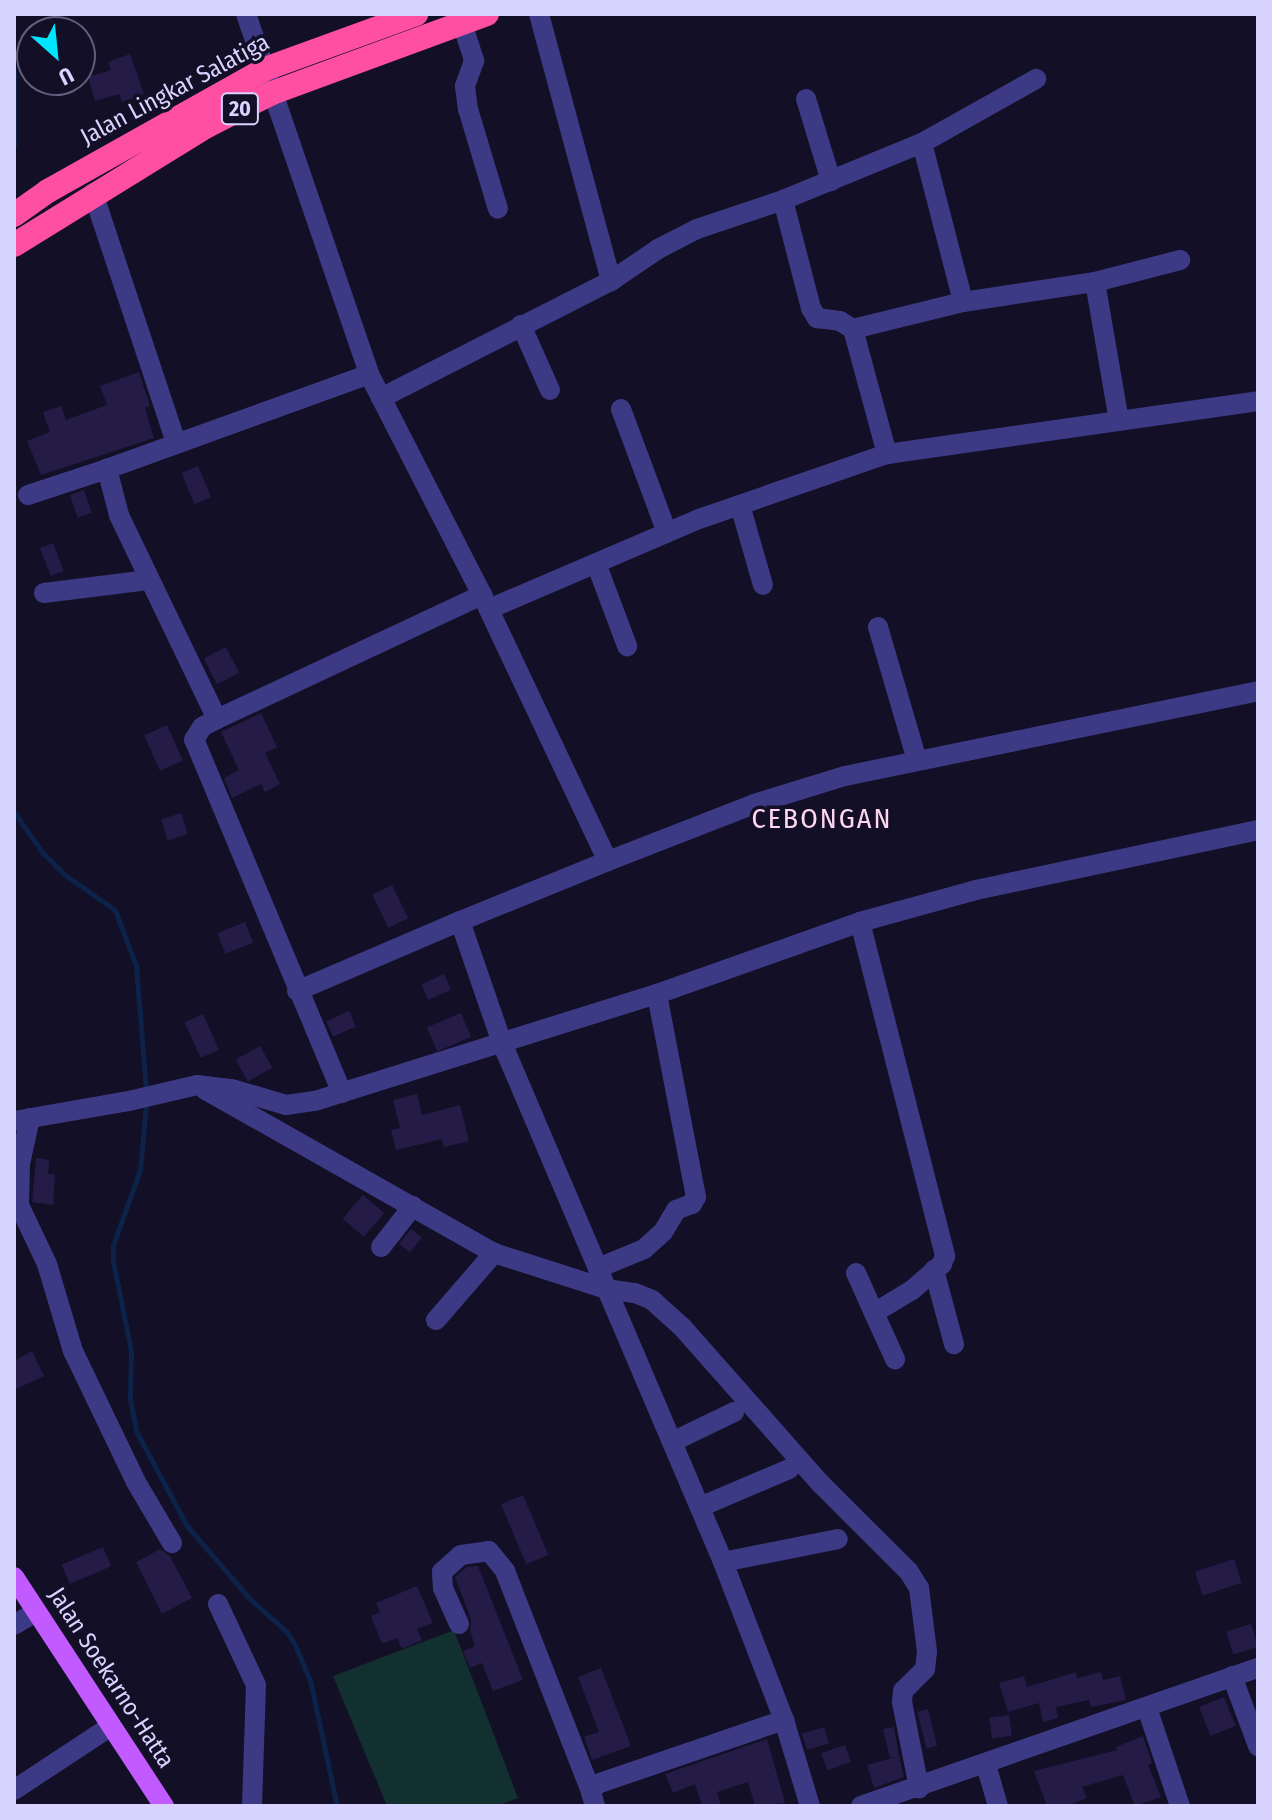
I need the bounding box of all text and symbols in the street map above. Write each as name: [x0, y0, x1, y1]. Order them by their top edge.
north arrow: [16, 16, 96, 96]
street label: Jalan Lingkar Salatiga: [76, 28, 274, 152]
text: U: [54, 61, 78, 91]
road number: 20: [220, 91, 260, 127]
district label: CEBONGAN: [751, 802, 893, 836]
street label: Jalan Soekarno-Hatta: [42, 1582, 180, 1774]

